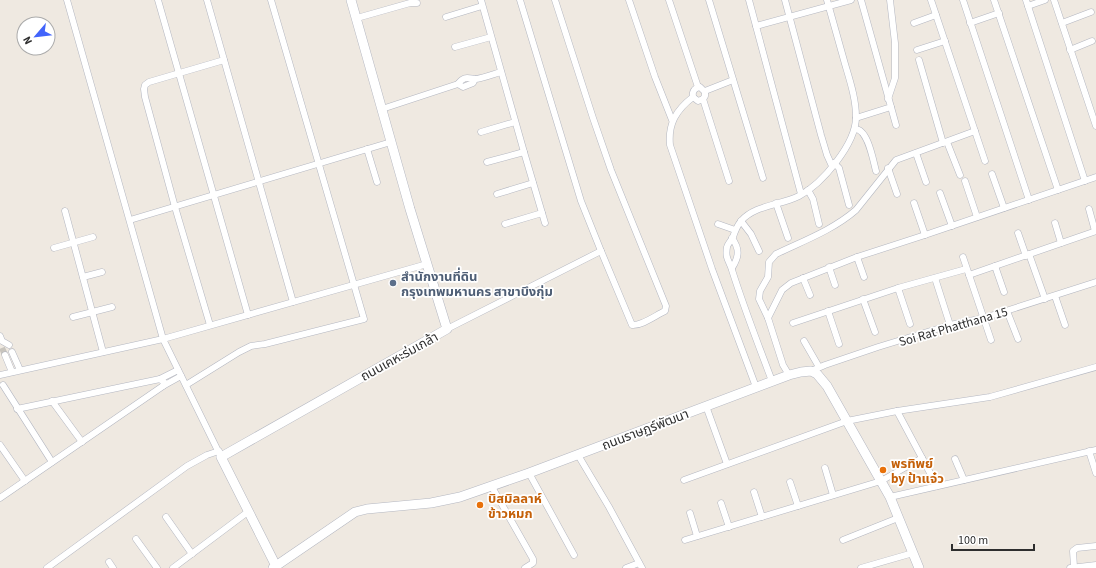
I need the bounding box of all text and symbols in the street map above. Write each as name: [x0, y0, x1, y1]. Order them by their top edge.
north arrow: [16, 16, 56, 56]
text: N: [19, 34, 36, 47]
place label: สำนักงานที่ดิน กรุงเทพมหานคร สาขาบึงกุ่ม: [401, 267, 553, 301]
marker: สำนักงานที่ดิน กรุงเทพมหานคร สาขาบึงกุ่ม: [388, 278, 398, 288]
street label: Soi Rat Phatthana 15: [897, 303, 1010, 351]
street label: ถนนเคหะร่มเกล้า: [357, 328, 442, 386]
street label: ถนนราษฏร์พัฒนา: [599, 405, 691, 455]
place label: พรทิพย์ by ป้าแจ๋ว: [891, 455, 944, 488]
marker: พรทิพย์ by ป้าแจ๋ว: [878, 465, 888, 475]
place label: บิสมิลลาห์ ข้าวหมก: [488, 490, 542, 523]
marker: บิสมิลลาห์ ข้าวหมก: [475, 500, 485, 510]
scale bar: [952, 526, 1034, 552]
text: 100 m: [958, 532, 988, 549]

